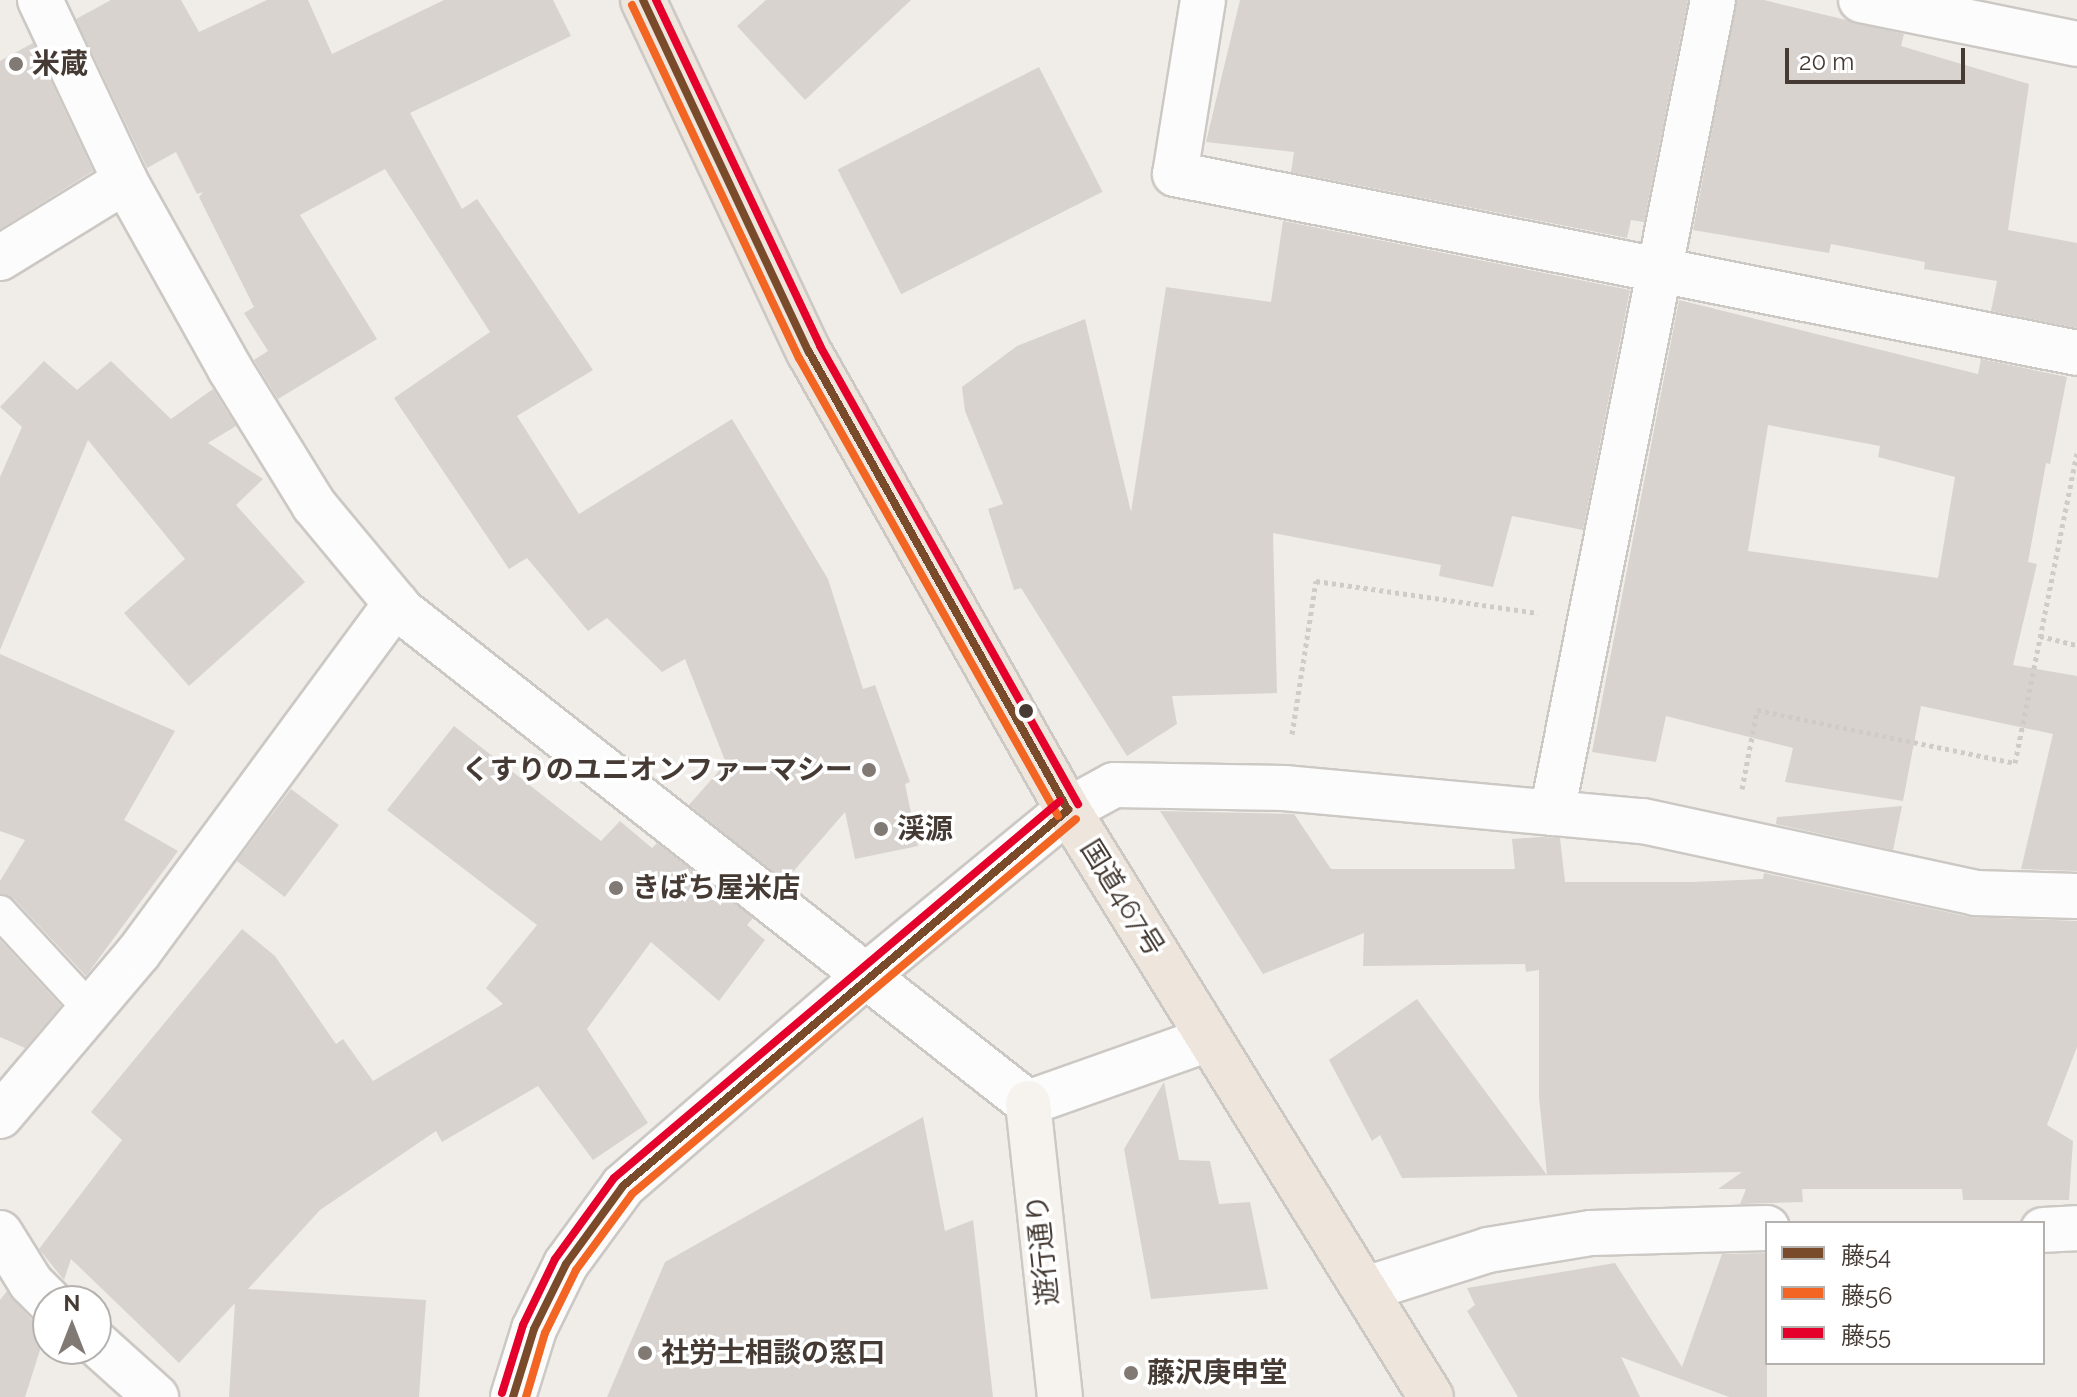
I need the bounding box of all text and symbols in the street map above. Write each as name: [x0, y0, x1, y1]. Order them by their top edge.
scale bar: [1789, 32, 1969, 82]
place label: 米蔵: [32, 47, 88, 81]
text: 20 m: [1799, 47, 1854, 76]
marker: 米蔵: [7, 55, 25, 73]
unlabelled marker: [1018, 703, 1034, 719]
place label: くすりのユニオンファーマシー: [461, 753, 853, 787]
marker: くすりのユニオンファーマシー: [860, 761, 878, 779]
place label: 渓源: [897, 812, 953, 846]
marker: 渓源: [872, 820, 890, 838]
street label: 国道467号: [1073, 833, 1171, 963]
place label: きばち屋米店: [632, 871, 800, 905]
marker: きばち屋米店: [607, 879, 625, 897]
street label: 遊行通り: [1020, 1193, 1066, 1307]
legend: [1765, 1221, 2045, 1365]
text: 藤54: [1841, 1241, 1891, 1270]
text: 藤56: [1841, 1281, 1893, 1310]
north arrow: [32, 1285, 112, 1365]
text: N: [64, 1290, 80, 1316]
text: 藤55: [1841, 1321, 1891, 1350]
place label: 社労士相談の窓口: [661, 1336, 885, 1370]
marker: 社労士相談の窓口: [636, 1344, 654, 1362]
place label: 藤沢庚申堂: [1147, 1356, 1287, 1390]
marker: 藤沢庚申堂: [1122, 1364, 1140, 1382]

